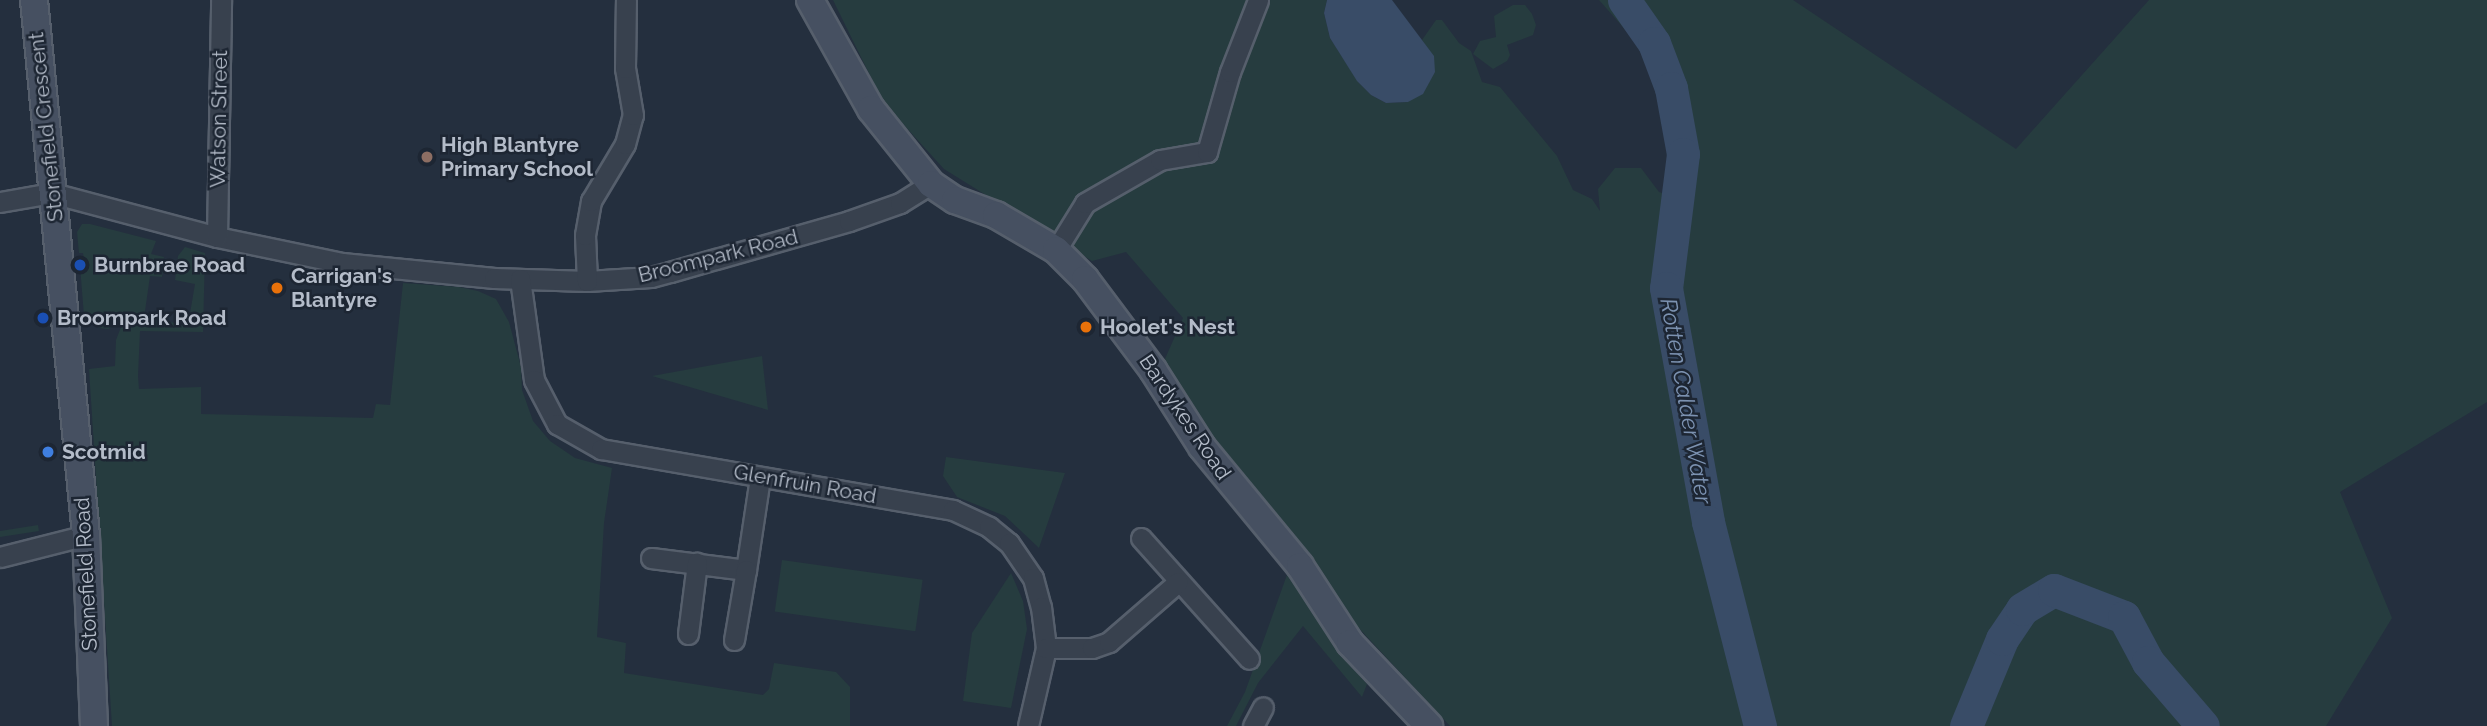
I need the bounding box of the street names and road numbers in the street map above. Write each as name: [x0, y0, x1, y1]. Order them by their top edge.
street label: Stonefield Crescent: [24, 31, 68, 223]
street label: Watson Street: [205, 50, 233, 188]
street label: Broompark Road: [635, 224, 801, 288]
street label: Bardykes Road: [1134, 350, 1236, 484]
street label: Glenfruin Road: [732, 459, 878, 509]
street label: Stonefield Road: [69, 497, 103, 651]

